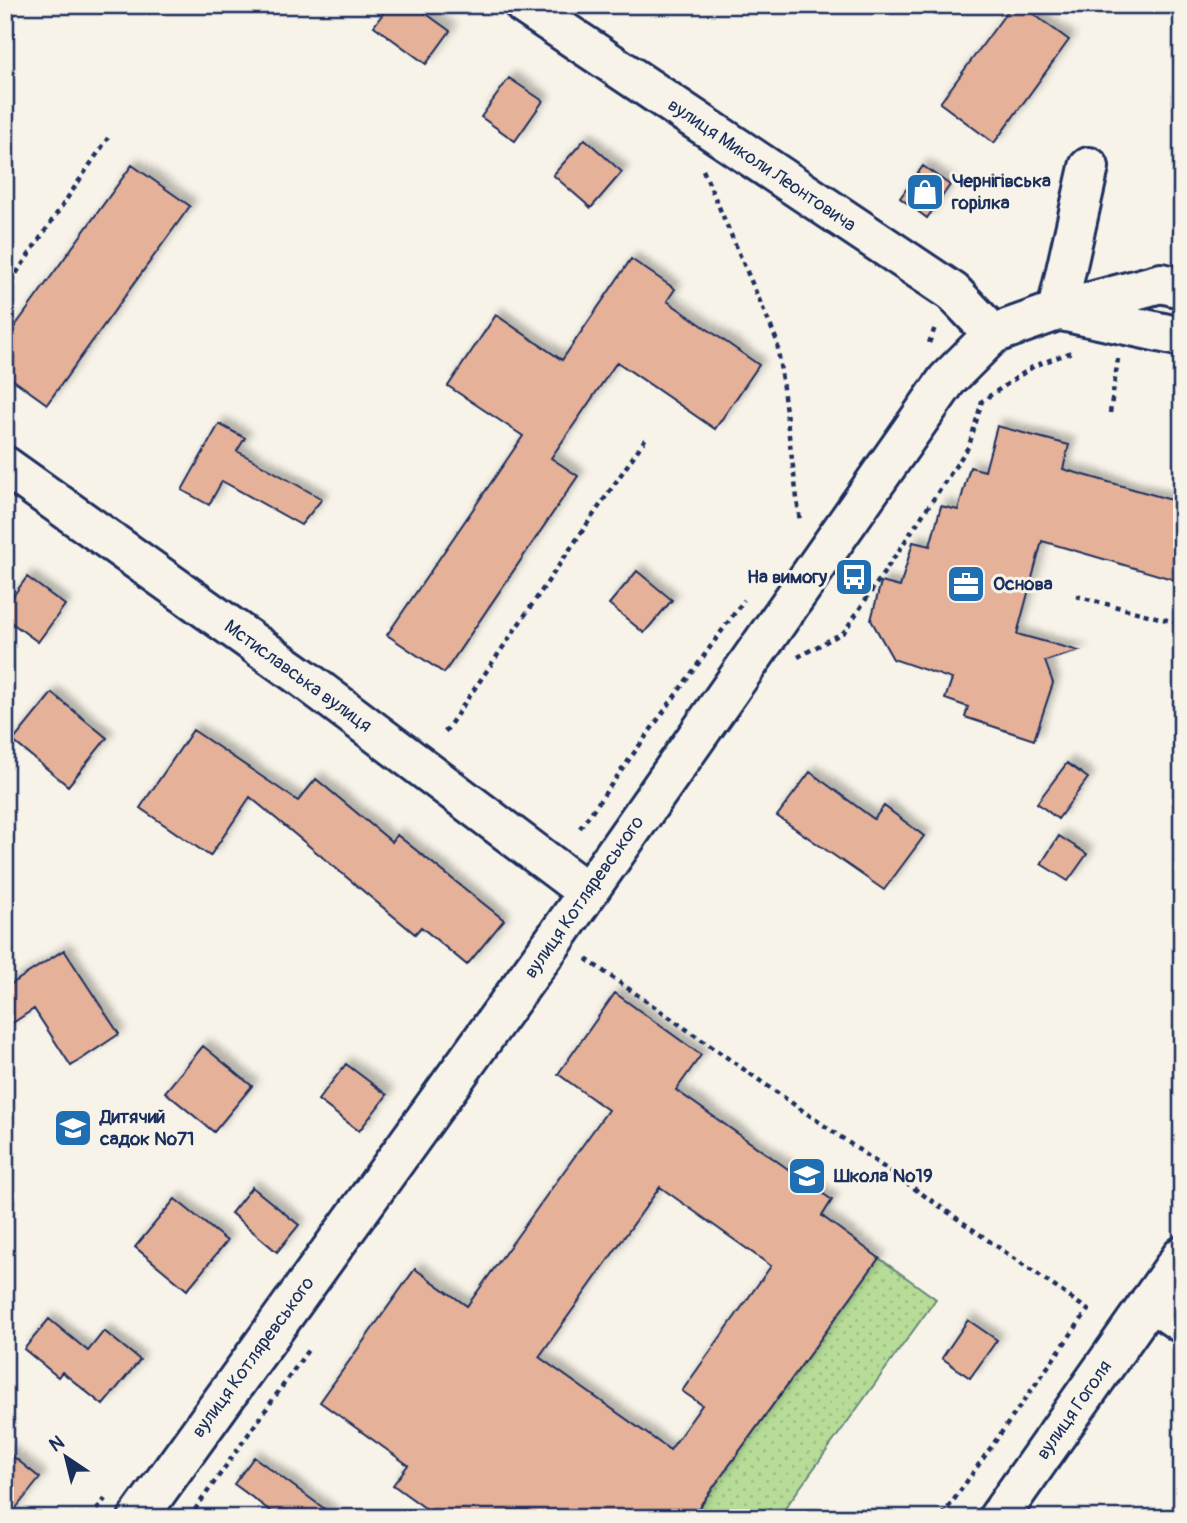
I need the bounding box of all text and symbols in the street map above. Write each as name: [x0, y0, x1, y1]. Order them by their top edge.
street label: вулиця Миколи Леонтовича: [663, 93, 861, 237]
place label: Чернігівська горілка: [951, 169, 1051, 215]
shop icon: Чернігівська горілка: [904, 171, 946, 213]
bus stop icon: На вимогу: [833, 556, 875, 598]
office icon: Основа: [945, 563, 987, 605]
place label: На вимогу: [747, 565, 828, 589]
place label: Основа: [993, 572, 1053, 596]
street label: Мстиславська вулиця: [219, 614, 377, 738]
street label: вулиця Котляревського: [519, 811, 649, 983]
place label: Дитячий садок №71: [99, 1105, 195, 1151]
school or university icon: Дитячий садок №71: [52, 1107, 94, 1149]
school or university icon: Школа №19: [786, 1155, 828, 1197]
place label: Школа №19: [833, 1164, 933, 1188]
street label: вулиця Котляревського: [187, 1272, 319, 1442]
street label: вулиця Гоголя: [1031, 1356, 1117, 1464]
north arrow: [32, 1422, 102, 1492]
text: N: [45, 1430, 69, 1457]

